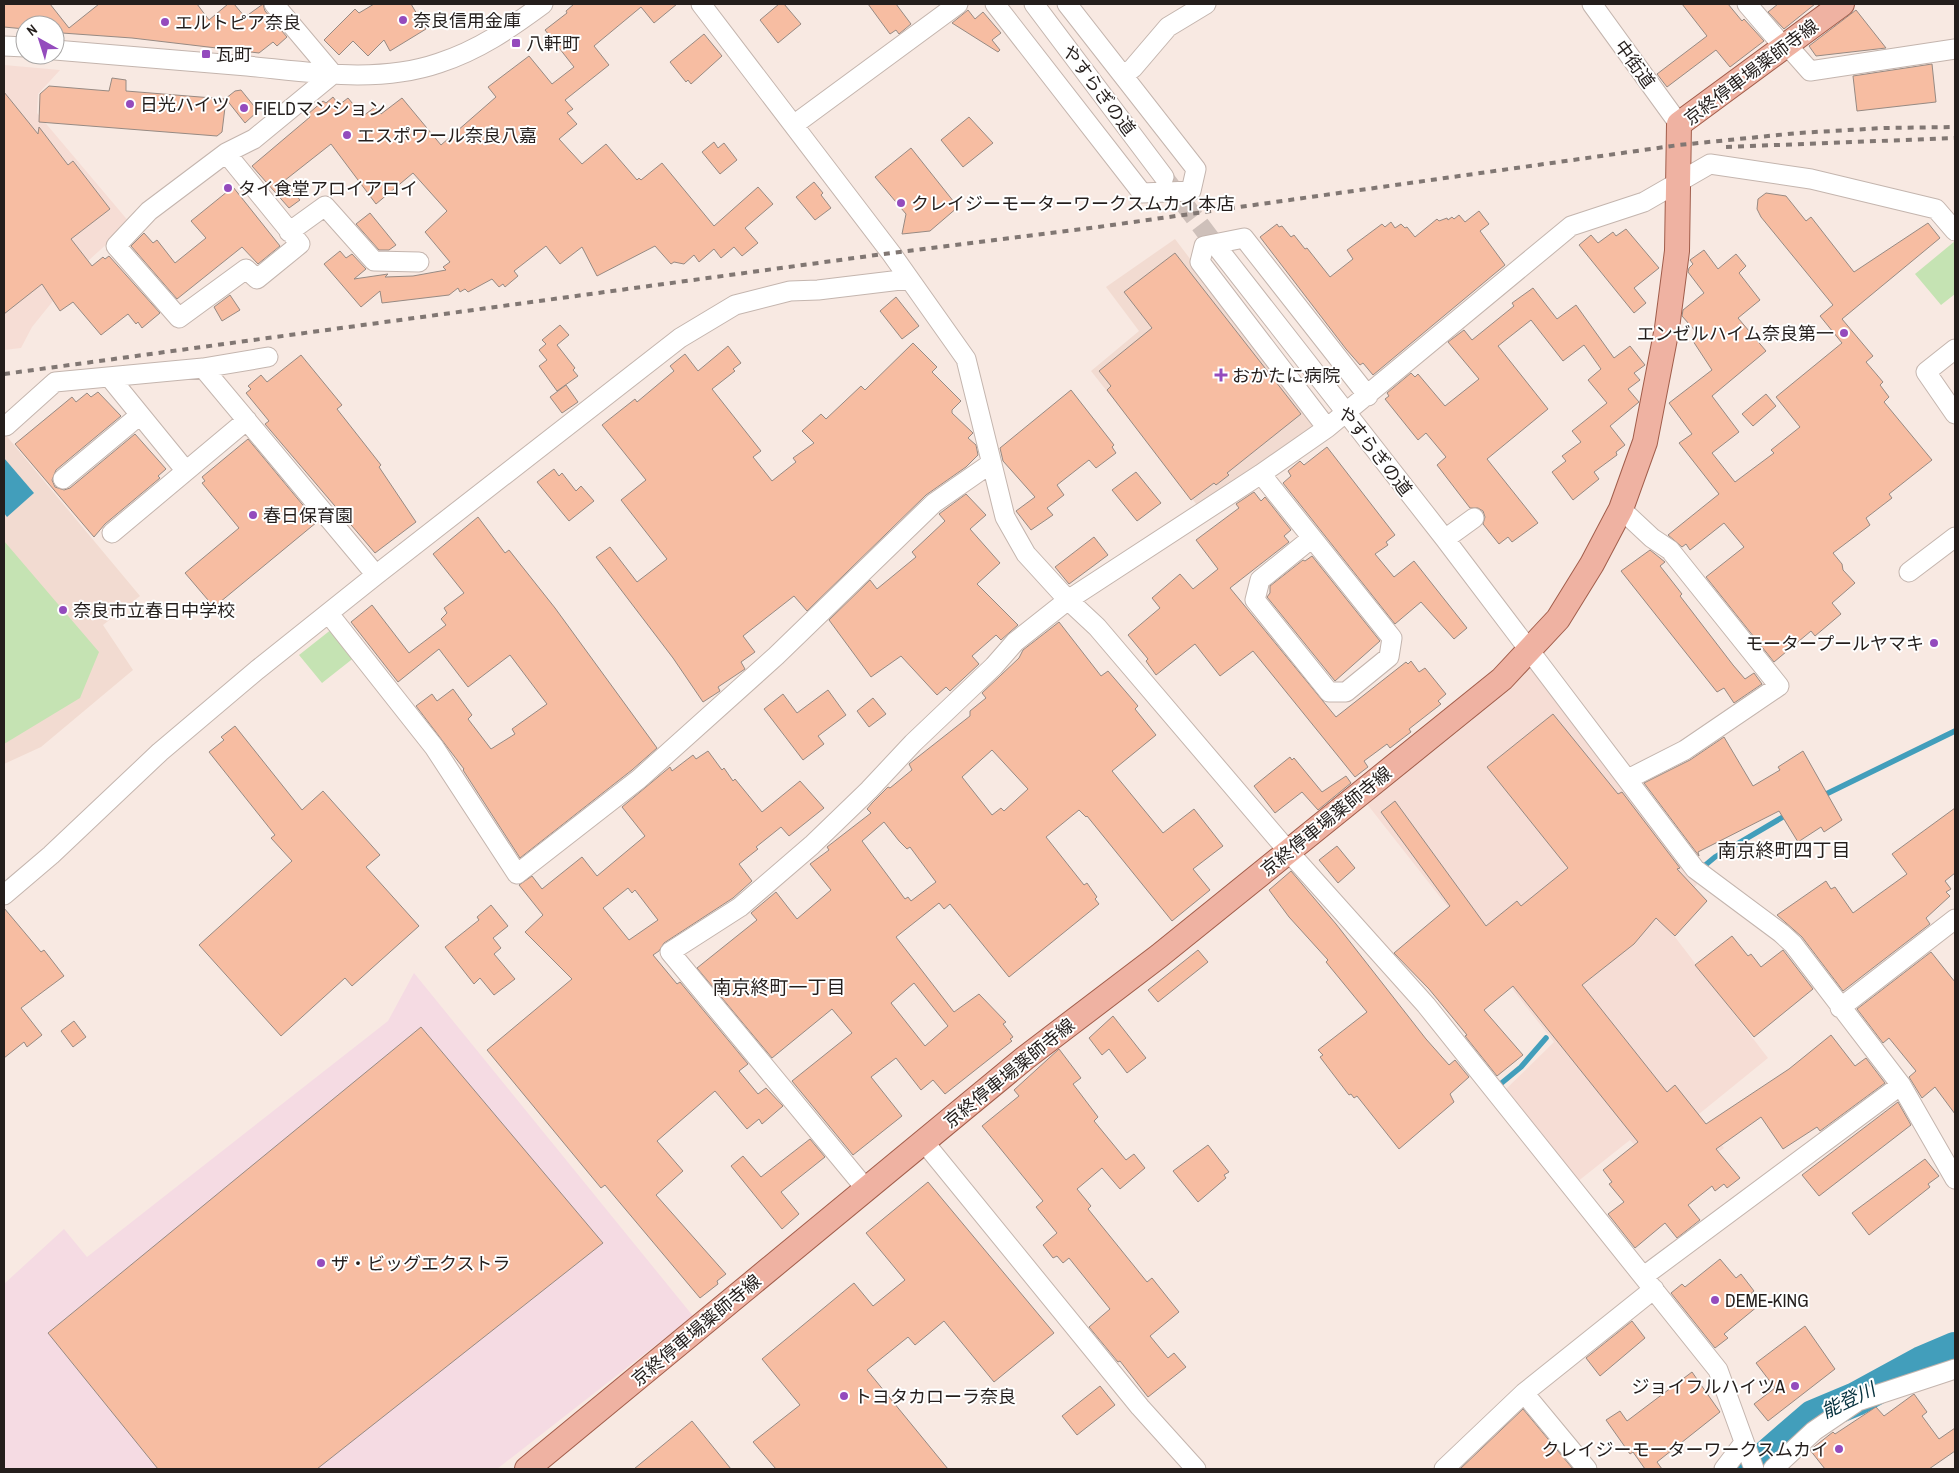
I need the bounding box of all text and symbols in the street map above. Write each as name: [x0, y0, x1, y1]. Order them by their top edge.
place label: 奈良信用金庫: [413, 8, 521, 33]
place label: エルトピア奈良: [175, 10, 301, 35]
street label: 京終停車場薬師寺線: [1679, 13, 1823, 131]
marker: 奈良信用金庫: [397, 14, 409, 26]
north arrow: [15, 15, 65, 65]
marker: エルトピア奈良: [159, 16, 171, 28]
text: N: [23, 20, 41, 40]
place label: 八軒町: [526, 31, 580, 56]
street label: 中街道: [1609, 35, 1661, 93]
marker: 八軒町: [510, 37, 522, 49]
street label: やすらぎの道: [1057, 39, 1141, 141]
place label: 瓦町: [216, 42, 252, 67]
marker: 瓦町: [200, 48, 212, 60]
place label: 日光ハイツ: [140, 92, 230, 117]
place label: FIELDマンション: [254, 96, 386, 121]
marker: 日光ハイツ: [124, 98, 136, 110]
marker: FIELDマンション: [238, 102, 250, 114]
place label: エスポワール奈良八嘉: [357, 123, 537, 148]
marker: エスポワール奈良八嘉: [341, 129, 353, 141]
place label: タイ食堂アロイアロイ: [238, 176, 418, 201]
marker: タイ食堂アロイアロイ: [222, 182, 234, 194]
place label: クレイジーモーターワークスムカイ本店: [911, 191, 1234, 216]
marker: クレイジーモーターワークスムカイ本店: [895, 197, 907, 209]
place label: エンゼルハイム奈良第一: [1637, 321, 1834, 346]
marker: エンゼルハイム奈良第一: [1838, 327, 1850, 339]
place label: おかたに病院: [1232, 363, 1340, 388]
marker: おかたに病院: [1214, 368, 1228, 382]
street label: やすらぎの道: [1332, 401, 1418, 501]
place label: 春日保育園: [263, 503, 353, 528]
marker: 春日保育園: [247, 509, 259, 521]
place label: 奈良市立春日中学校: [73, 598, 235, 623]
marker: 奈良市立春日中学校: [57, 604, 69, 616]
place label: モータープールヤマキ: [1745, 631, 1924, 656]
marker: モータープールヤマキ: [1928, 637, 1940, 649]
street label: 京終停車場薬師寺線: [1255, 760, 1397, 882]
district label: 南京終町四丁目: [1717, 837, 1851, 863]
district label: 南京終町一丁目: [712, 974, 846, 1000]
street label: 京終停車場薬師寺線: [938, 1012, 1080, 1134]
place label: ザ・ビッグエクストラ: [331, 1251, 510, 1276]
marker: ザ・ビッグエクストラ: [315, 1257, 327, 1269]
street label: 京終停車場薬師寺線: [626, 1268, 766, 1392]
place label: DEME-KING: [1725, 1288, 1809, 1313]
marker: DEME-KING: [1709, 1294, 1721, 1306]
place label: ジョイフルハイツA: [1632, 1374, 1785, 1399]
water label: 能登川: [1817, 1375, 1881, 1424]
marker: ジョイフルハイツA: [1789, 1380, 1801, 1392]
place label: トヨタカローラ奈良: [854, 1384, 1016, 1409]
marker: トヨタカローラ奈良: [838, 1390, 850, 1402]
place label: クレイジーモーターワークスムカイ: [1542, 1437, 1829, 1462]
marker: クレイジーモーターワークスムカイ: [1833, 1443, 1845, 1455]

